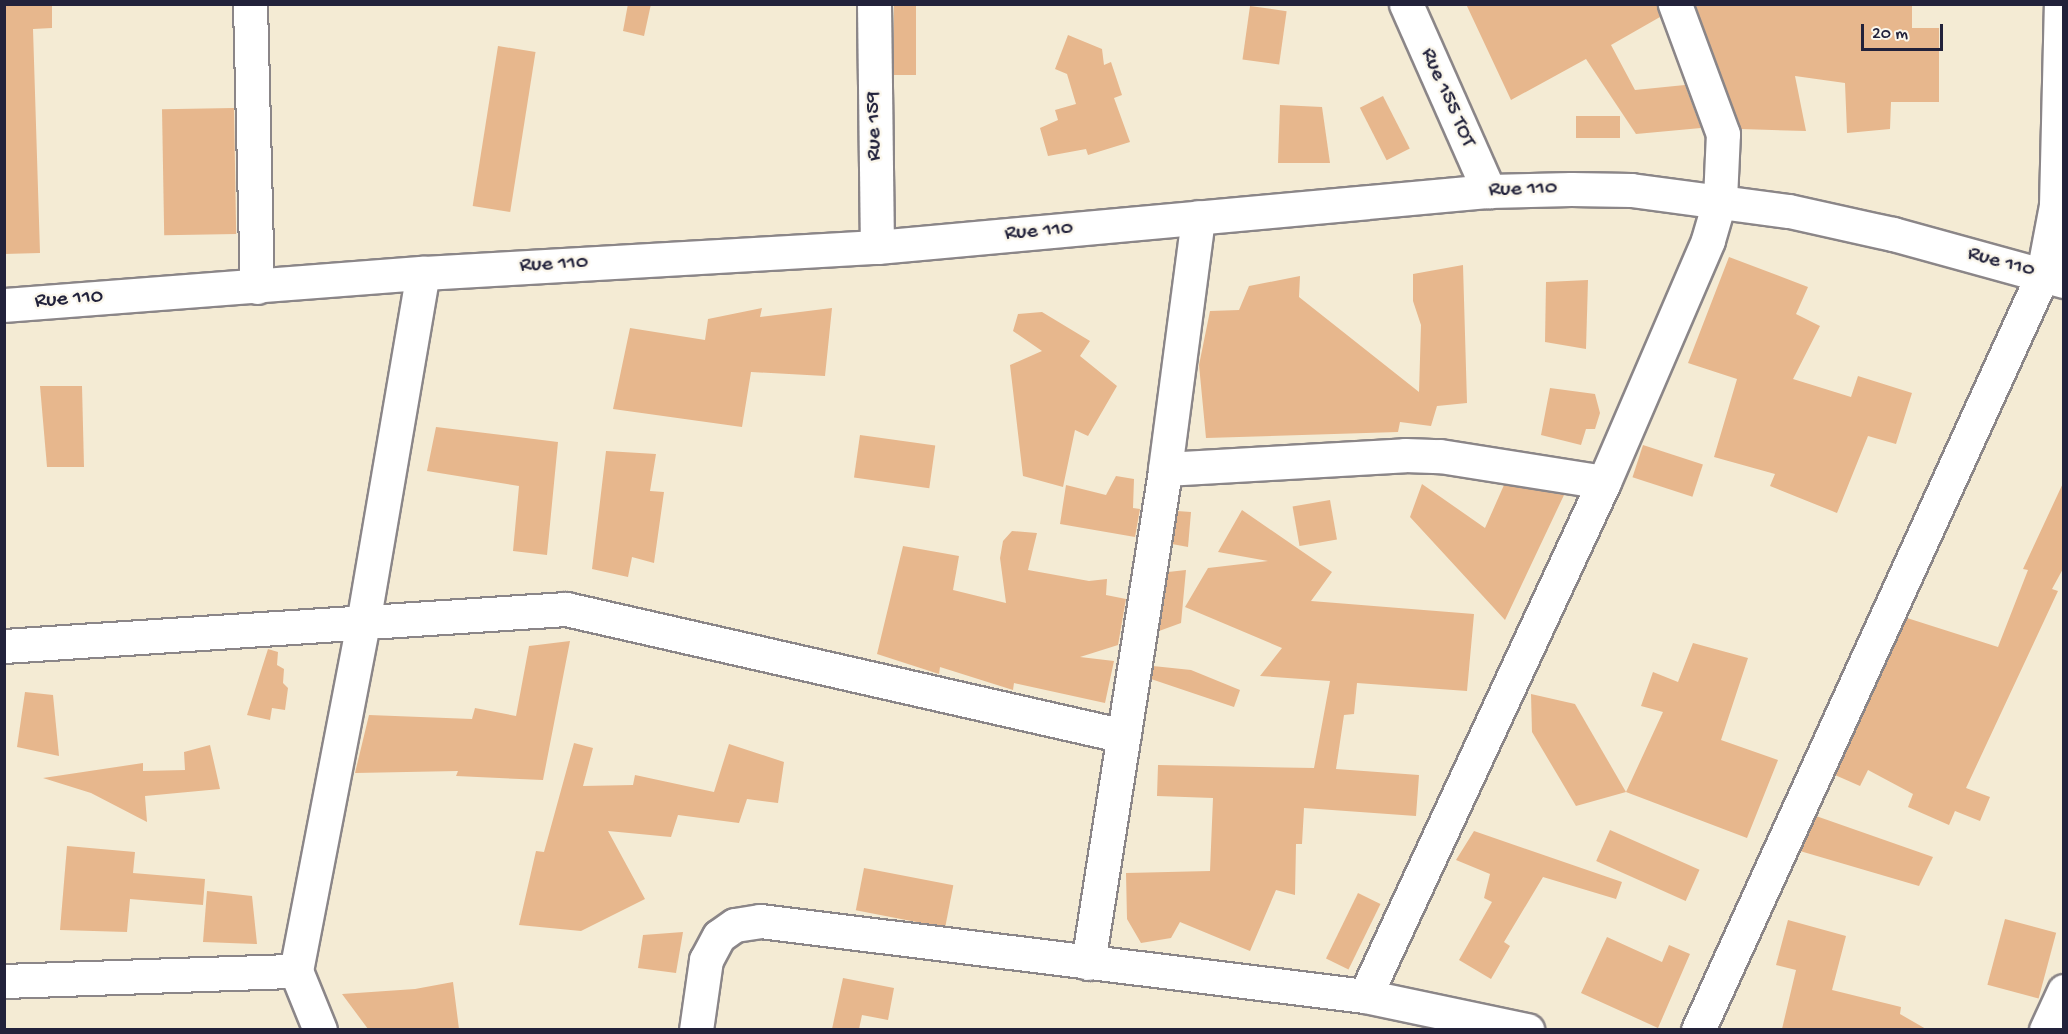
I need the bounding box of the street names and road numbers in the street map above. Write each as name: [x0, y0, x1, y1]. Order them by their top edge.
street label: Rue 155 TOT: [1413, 44, 1481, 152]
street label: Rue 159: [861, 91, 889, 161]
street label: Rue 110: [1488, 176, 1558, 204]
street label: Rue 110: [1004, 216, 1074, 248]
street label: Rue 110: [1964, 241, 2038, 285]
street label: Rue 110: [519, 250, 589, 280]
street label: Rue 110: [34, 284, 104, 316]

